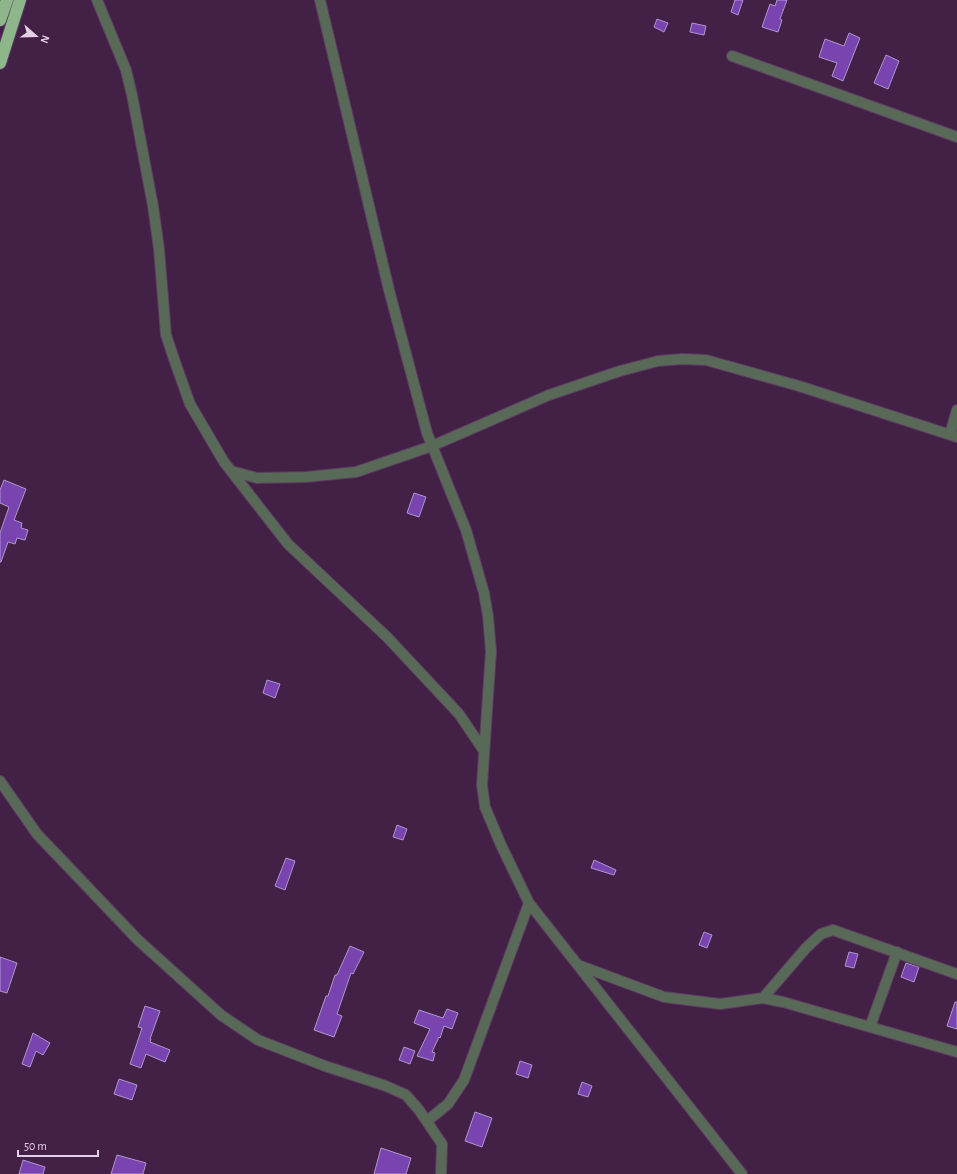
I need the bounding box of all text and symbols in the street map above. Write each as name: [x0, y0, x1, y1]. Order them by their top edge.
north arrow: [16, 16, 56, 56]
text: N: [38, 34, 51, 45]
scale bar: [18, 1132, 98, 1158]
text: 50 m: [24, 1140, 47, 1152]

